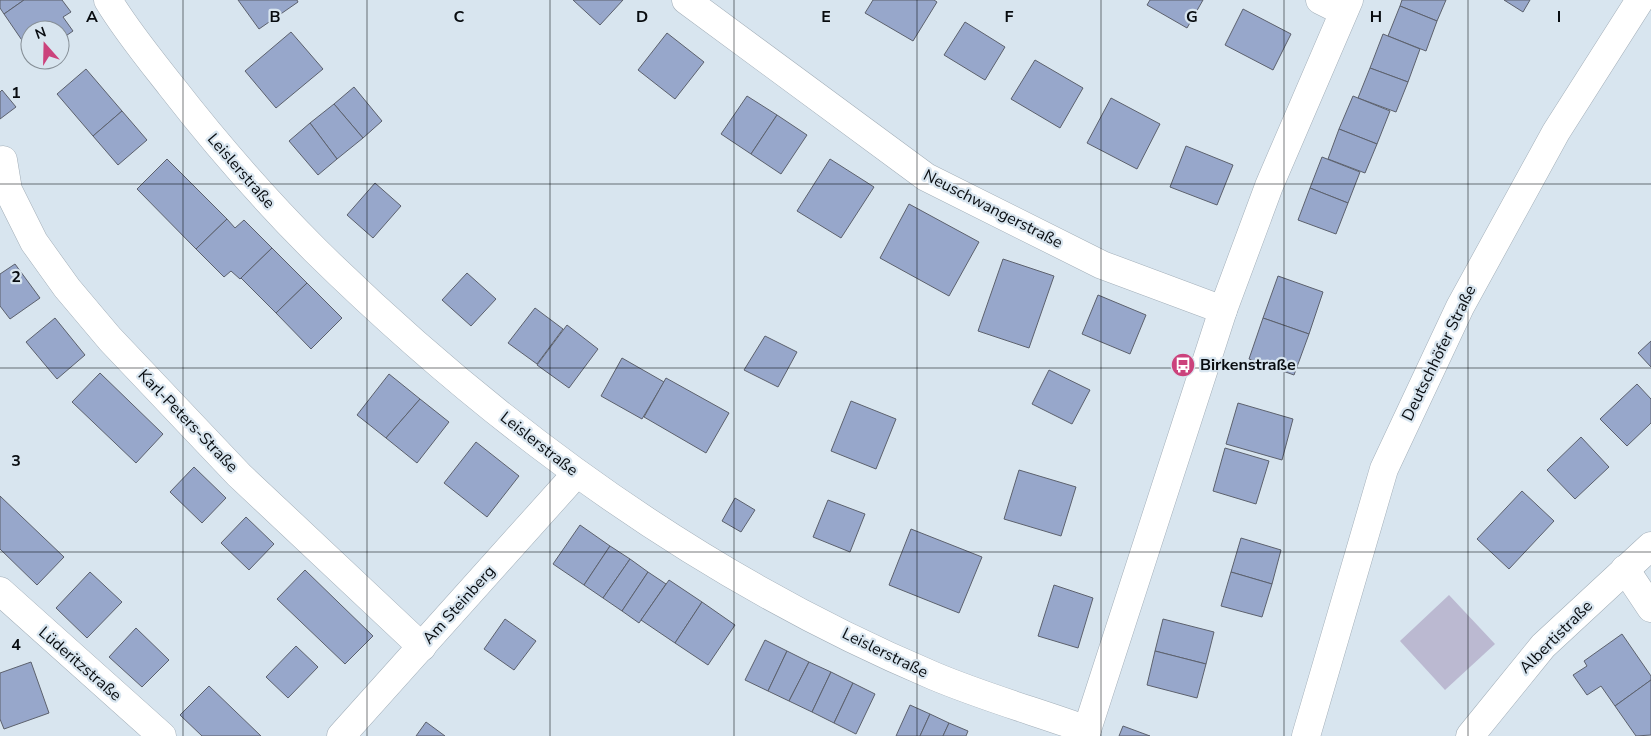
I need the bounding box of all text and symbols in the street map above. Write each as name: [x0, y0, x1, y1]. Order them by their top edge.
text: A: [86, 6, 98, 28]
text: B: [269, 6, 281, 28]
text: C: [454, 6, 465, 28]
text: D: [636, 6, 648, 28]
text: E: [821, 6, 831, 28]
text: F: [1005, 6, 1014, 28]
text: G: [1186, 6, 1198, 28]
text: H: [1370, 6, 1382, 28]
text: I: [1557, 6, 1561, 28]
north arrow: [20, 20, 70, 70]
text: N: [33, 23, 49, 44]
text: 1: [11, 82, 21, 104]
street label: Leislerstraße: [202, 129, 280, 213]
street label: Neuschwangerstraße: [920, 164, 1066, 254]
text: 2: [11, 266, 21, 288]
street label: Deutschhöfer Straße: [1397, 281, 1481, 425]
bus stop icon: Birkenstraße: [1170, 352, 1196, 378]
place label: Birkenstraße: [1200, 354, 1296, 376]
street label: Karl-Peters-Straße: [133, 365, 243, 477]
street label: Leislerstraße: [496, 407, 582, 481]
text: 3: [11, 450, 21, 472]
street label: Am Steinberg: [418, 561, 500, 649]
street label: Albertistraße: [1514, 595, 1598, 679]
street label: Lüderitzstraße: [34, 622, 126, 706]
street label: Leislerstraße: [838, 623, 932, 683]
text: 4: [11, 634, 21, 656]

